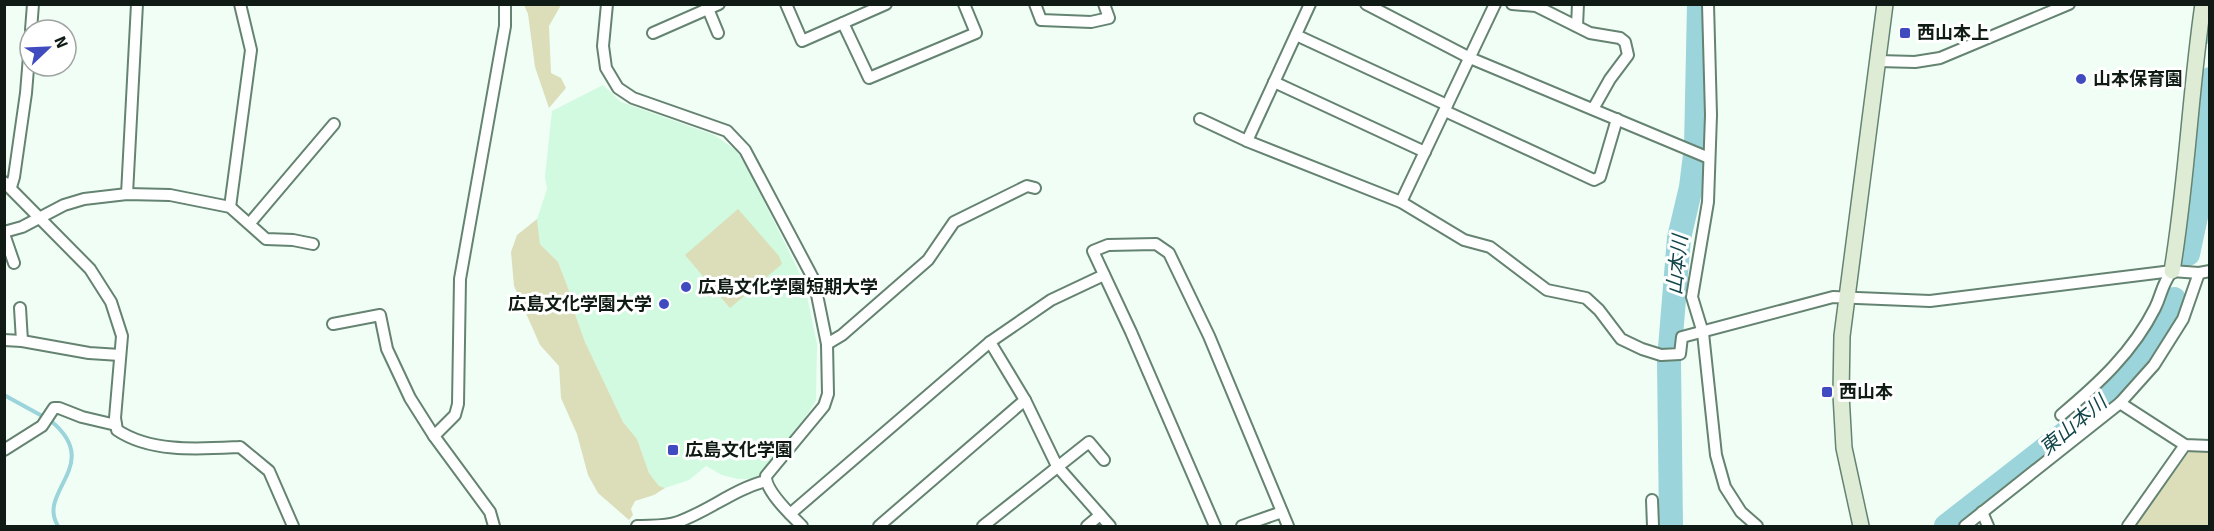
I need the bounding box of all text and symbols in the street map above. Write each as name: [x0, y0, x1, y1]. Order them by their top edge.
north arrow: [18, 18, 78, 78]
place label: 西山本上: [1917, 22, 1989, 44]
marker: 西山本上: [1898, 26, 1912, 40]
text: N: [50, 33, 72, 52]
place label: 山本保育園: [2093, 68, 2183, 90]
marker: 山本保育園: [2074, 72, 2088, 86]
water label: 山本川: [1662, 232, 1693, 296]
place label: 広島文化学園短期大学: [698, 276, 878, 298]
marker: 広島文化学園短期大学: [679, 280, 693, 294]
place label: 広島文化学園大学: [508, 293, 652, 315]
marker: 広島文化学園大学: [657, 297, 671, 311]
place label: 西山本: [1839, 381, 1893, 403]
marker: 西山本: [1820, 385, 1834, 399]
water label: 東山本川: [2035, 389, 2114, 461]
place label: 広島文化学園: [685, 439, 793, 461]
marker: 広島文化学園: [666, 443, 680, 457]

